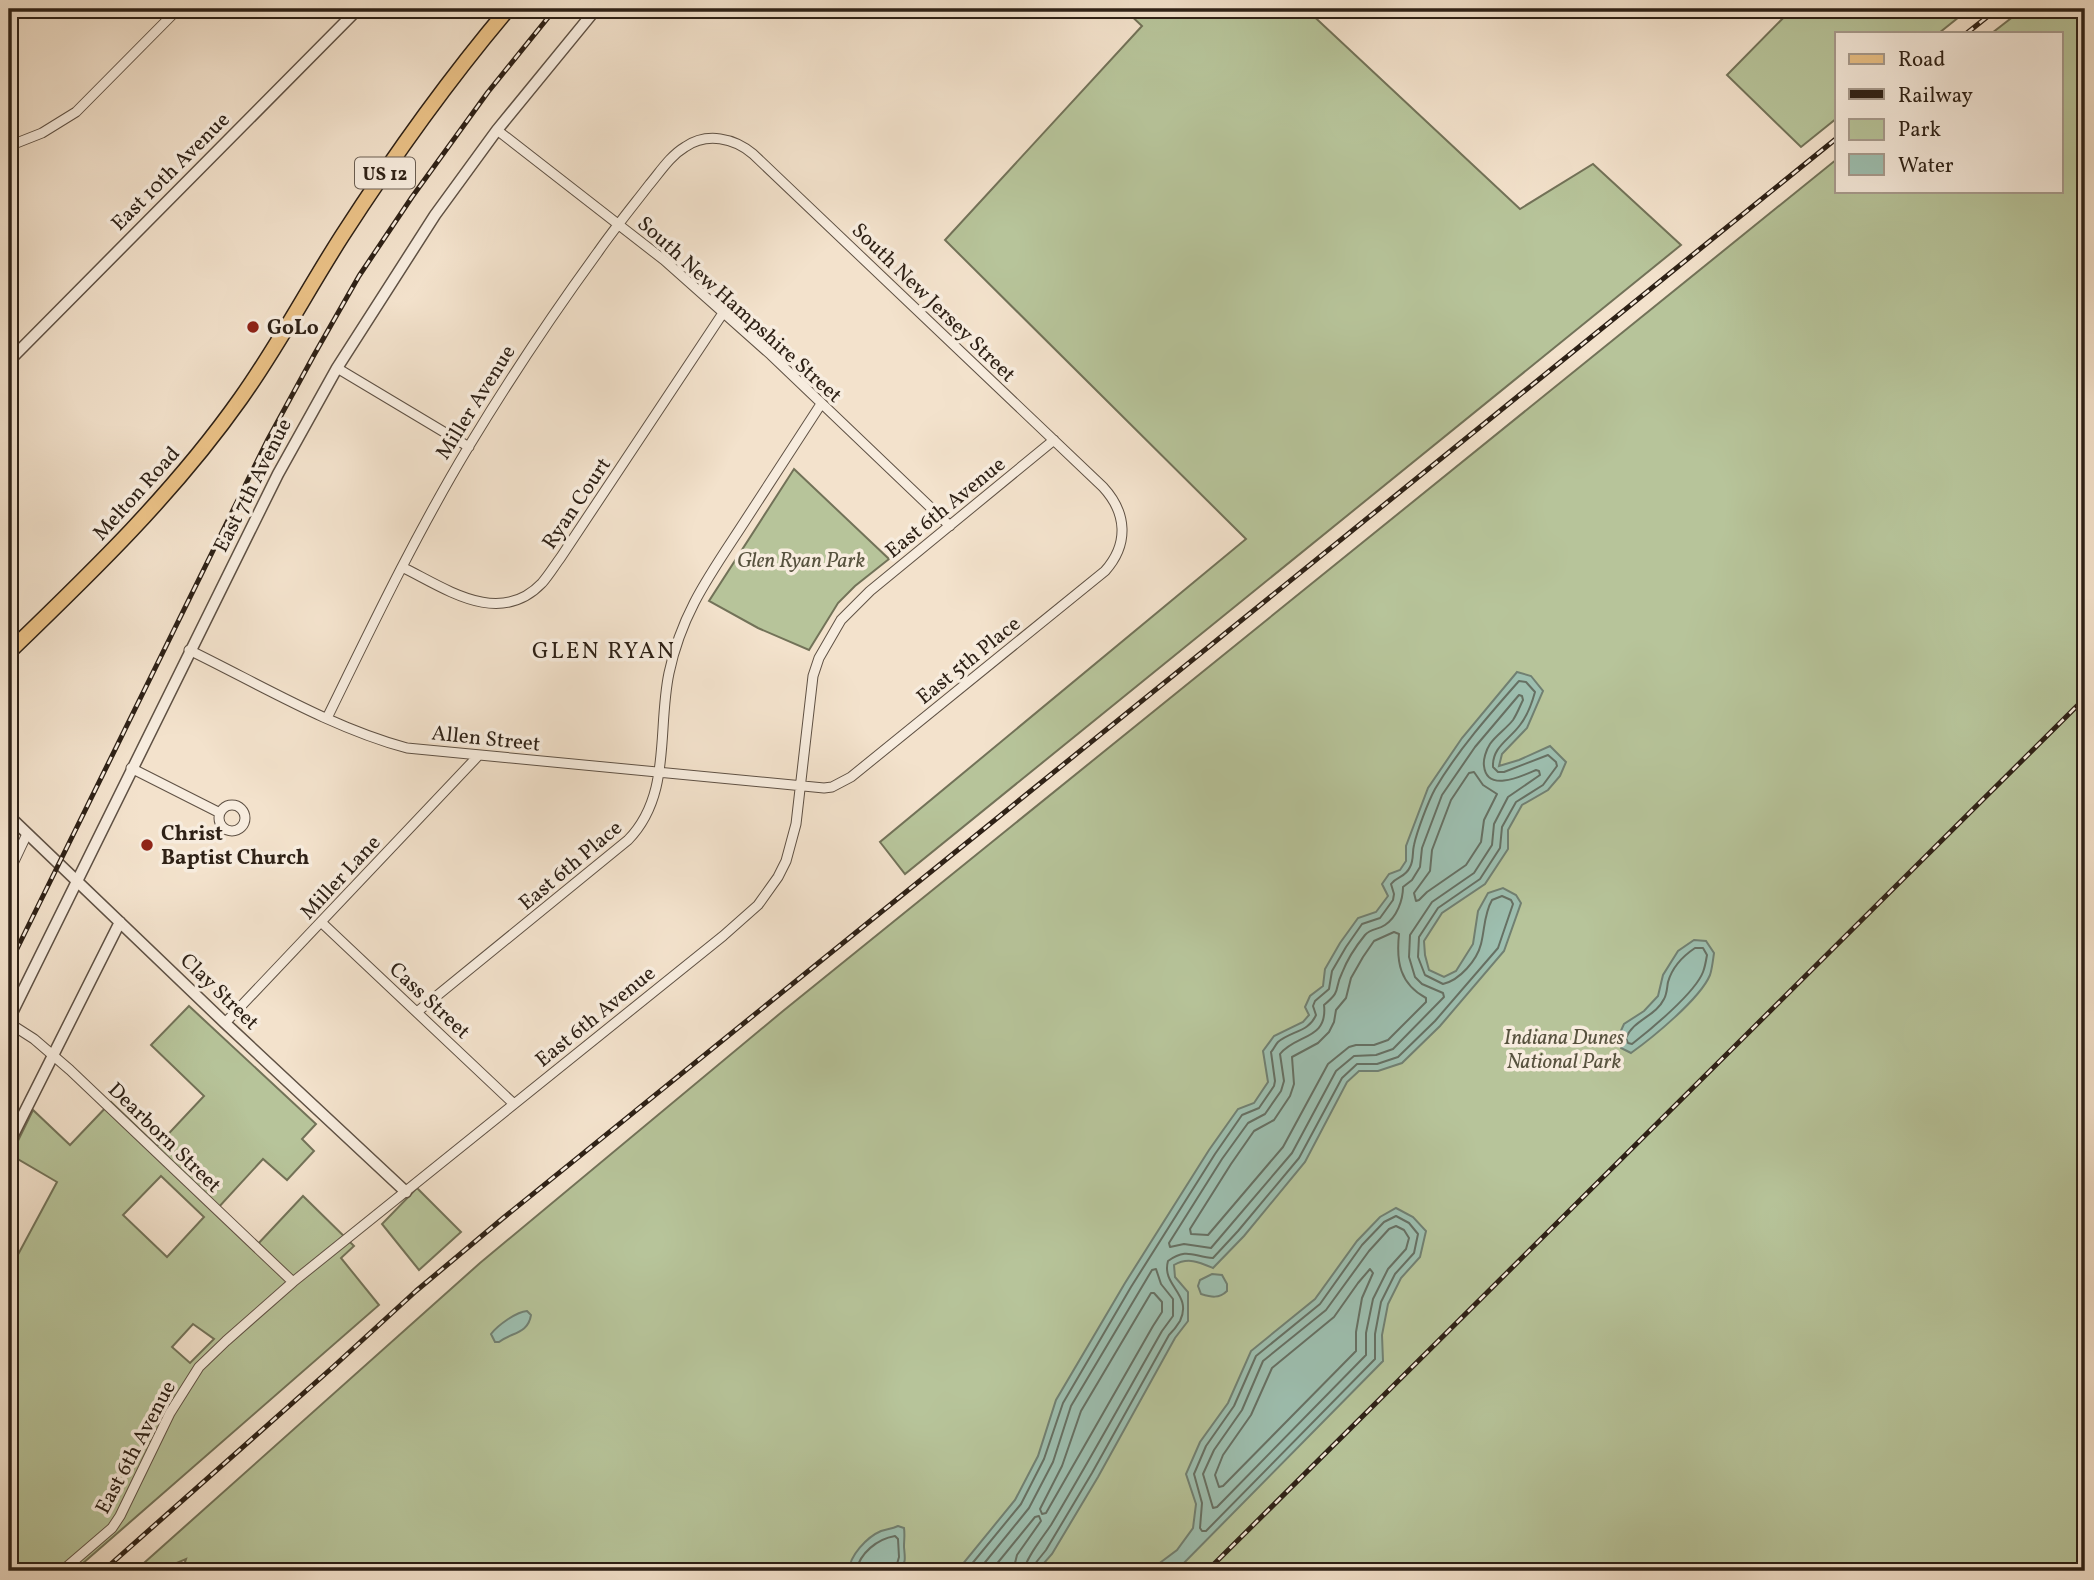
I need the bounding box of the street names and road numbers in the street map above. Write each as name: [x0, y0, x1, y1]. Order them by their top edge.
street label: East 10th Avenue: [105, 106, 237, 238]
road number: US 12: [355, 158, 415, 188]
street label: South New Hampshire Street: [630, 210, 848, 410]
street label: South New Jersey Street: [844, 217, 1022, 389]
street label: Miller Avenue: [430, 340, 523, 466]
street label: East 7th Avenue: [207, 414, 300, 558]
street label: Melton Road: [87, 441, 187, 547]
street label: East 6th Avenue: [880, 451, 1012, 566]
street label: Ryan Court: [536, 452, 619, 555]
street label: East 5th Place: [911, 610, 1027, 712]
street label: Allen Street: [430, 719, 542, 760]
street label: East 6th Place: [513, 814, 629, 918]
street label: Miller Lane: [294, 829, 388, 927]
street label: Clay Street: [173, 947, 265, 1037]
street label: Cass Street: [382, 956, 476, 1046]
street label: East 6th Avenue: [530, 960, 662, 1075]
street label: Dearborn Street: [101, 1076, 227, 1200]
street label: East 6th Avenue: [89, 1376, 184, 1519]

